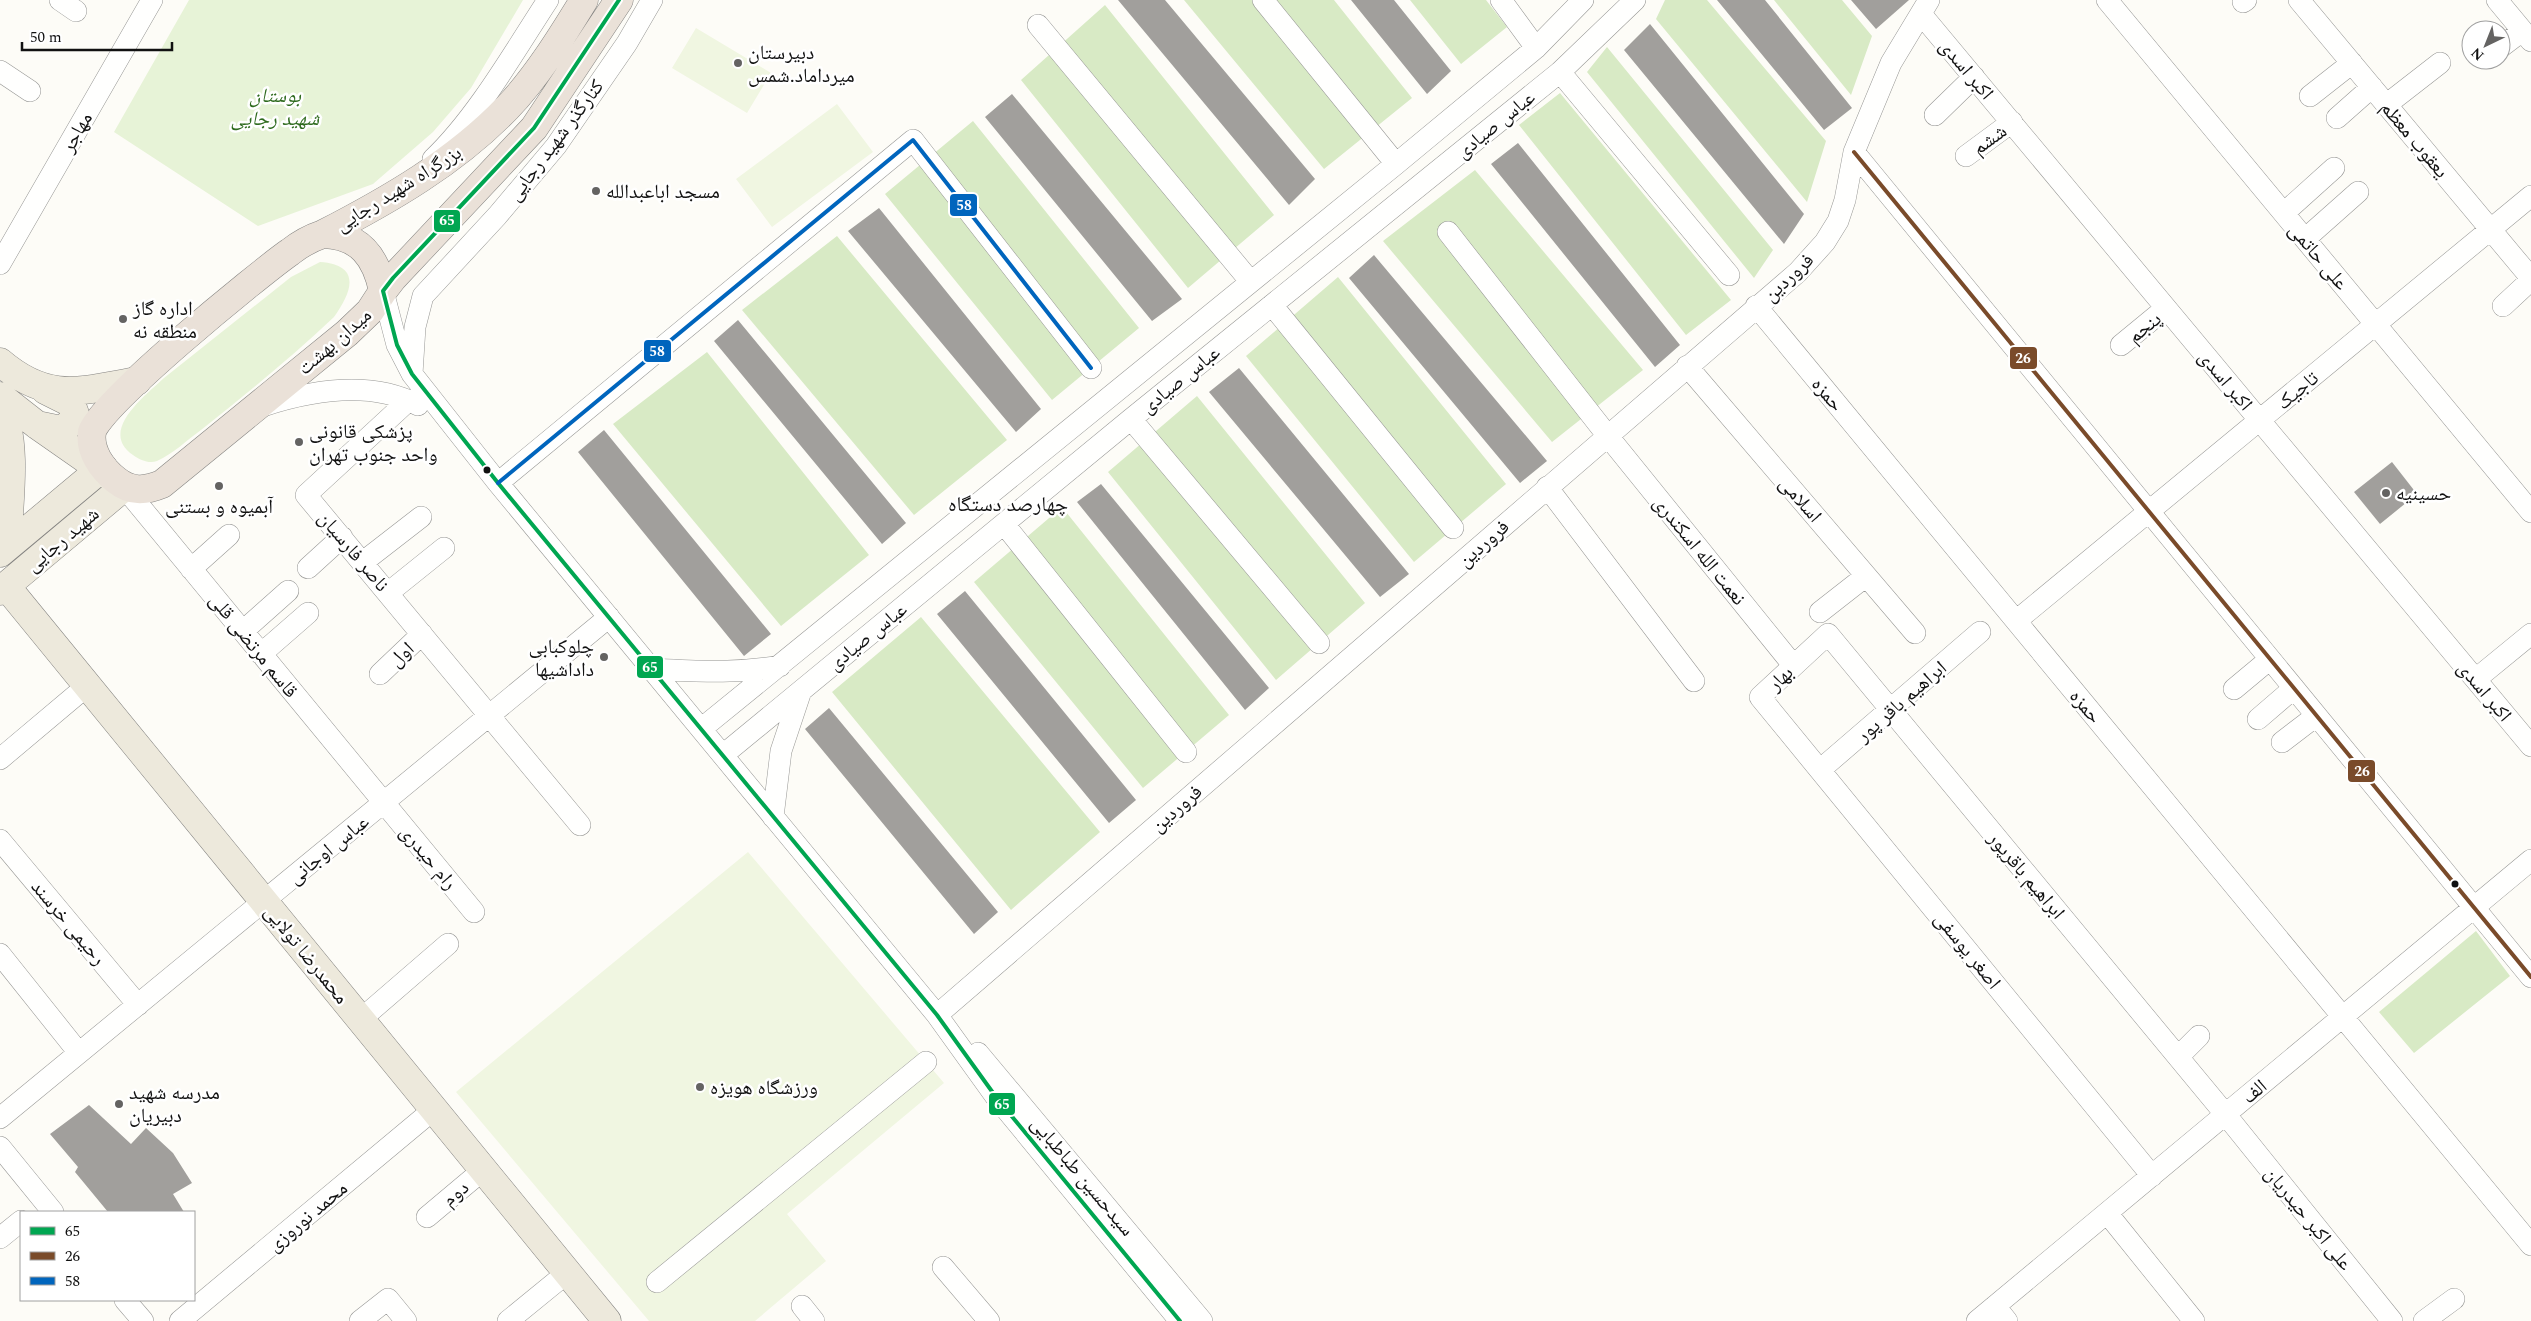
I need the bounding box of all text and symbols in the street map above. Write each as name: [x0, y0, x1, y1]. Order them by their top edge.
scale bar: [22, 20, 172, 52]
north arrow: [2461, 20, 2511, 70]
text: 50 m: [30, 26, 62, 49]
street label: اکبر اسدی: [1932, 33, 2001, 107]
place label: دبیرستان میرداماد.شمس: [748, 38, 855, 91]
text: N: [2466, 43, 2489, 66]
marker: دبیرستان میرداماد.شمس: [732, 57, 744, 69]
street label: کنارگذر شهید رجایی: [500, 73, 612, 208]
park label: بوستان شهید رجایی: [231, 81, 321, 134]
street label: عباس صیادی: [1449, 83, 1542, 166]
street label: یعقوب معظم: [2373, 94, 2456, 185]
street label: مهاجر: [53, 107, 101, 159]
street label: ششم: [1966, 117, 2013, 163]
street label: بزرگراه شهید رجایی: [329, 138, 468, 240]
place label: مسجد اباعبدالله: [606, 177, 720, 207]
marker: مسجد اباعبدالله: [590, 185, 602, 197]
line badge: 58: [949, 193, 978, 217]
text: 58: [956, 195, 972, 216]
line badge: 65: [433, 209, 461, 233]
text: 65: [439, 210, 455, 231]
street label: علی حاتمی: [2281, 216, 2356, 297]
street label: فروردین: [1756, 246, 1821, 309]
place label: اداره گاز منطقه نه: [132, 294, 197, 347]
street label: میدان بهشت: [291, 301, 378, 383]
street label: پنجم: [2121, 305, 2168, 351]
marker: اداره گاز منطقه نه: [117, 313, 129, 325]
street label: عباس صیادی: [1134, 338, 1227, 421]
line badge: 58: [643, 339, 672, 363]
text: 58: [649, 341, 665, 362]
street label: اکبر اسدی: [2191, 344, 2260, 418]
line badge: 26: [2009, 346, 2038, 370]
text: 26: [2015, 348, 2031, 369]
street label: تاجیک: [2270, 364, 2326, 417]
street label: حمزه: [1804, 371, 1851, 419]
place label: پزشکی قانونی واحد جنوب تهران: [309, 417, 438, 470]
marker: پزشکی قانونی واحد جنوب تهران: [293, 436, 305, 448]
unlabelled marker: [482, 465, 492, 475]
street label: اسلامی: [1772, 470, 1829, 529]
place label: حسینیه: [2396, 479, 2452, 509]
marker: آبمیوه و بستنی: [213, 480, 225, 492]
marker: حسینیه: [2380, 487, 2392, 499]
district label: چهارصد دستگاه: [948, 489, 1068, 521]
street label: نعمت الله اسکندری: [1645, 489, 1753, 612]
place label: آبمیوه و بستنی: [165, 492, 274, 522]
street label: شهید رجایی: [19, 500, 106, 580]
street label: ناصر فارسیان: [310, 505, 396, 599]
street label: فروردین: [1451, 513, 1516, 575]
street label: قاسم مرتضی قلی: [201, 587, 305, 705]
street label: عباس صیادی: [821, 595, 914, 678]
place label: چلوکبابی داداشیها: [529, 632, 594, 685]
street label: اول: [382, 635, 421, 675]
marker: چلوکبابی داداشیها: [598, 651, 610, 663]
street label: ابراهیم باقر پور: [1849, 654, 1954, 750]
line badge: 65: [636, 655, 664, 679]
street label: اکبر اسدی: [2450, 655, 2519, 729]
text: 65: [642, 657, 658, 678]
street label: بهار: [1760, 659, 1800, 699]
street label: حمزه: [2062, 683, 2109, 731]
line badge: 26: [2347, 759, 2376, 783]
text: 26: [2354, 761, 2370, 782]
street label: فروردین: [1144, 778, 1209, 840]
street label: عباس اوجانی: [281, 807, 376, 892]
street label: رام حیدری: [392, 819, 464, 897]
street label: ابراهیم باقرپور: [1980, 824, 2072, 926]
street label: رحیمی خرسند: [23, 873, 113, 972]
unlabelled marker: [2450, 879, 2460, 889]
street label: محمدرضا تولایی: [257, 898, 356, 1011]
street label: اصغر یوسفی: [1926, 905, 2008, 996]
street label: الف: [2235, 1072, 2274, 1111]
place label: ورزشگاه هویزه: [710, 1073, 818, 1103]
place label: مدرسه شهید دبیریان: [129, 1078, 220, 1131]
marker: ورزشگاه هویزه: [694, 1081, 706, 1093]
line badge: 65: [988, 1092, 1016, 1116]
text: 65: [994, 1094, 1010, 1115]
marker: مدرسه شهید دبیریان: [113, 1098, 125, 1110]
street label: سیدحسین طباطبایی: [1023, 1110, 1141, 1243]
street label: علی اکبر حیدریان: [2257, 1160, 2360, 1277]
street label: دوم: [435, 1173, 476, 1214]
street label: محمد نوروزی: [261, 1174, 355, 1259]
legend: [20, 1211, 195, 1301]
text: 65: [65, 1220, 80, 1243]
text: 26: [65, 1245, 81, 1268]
text: 58: [65, 1270, 80, 1293]

